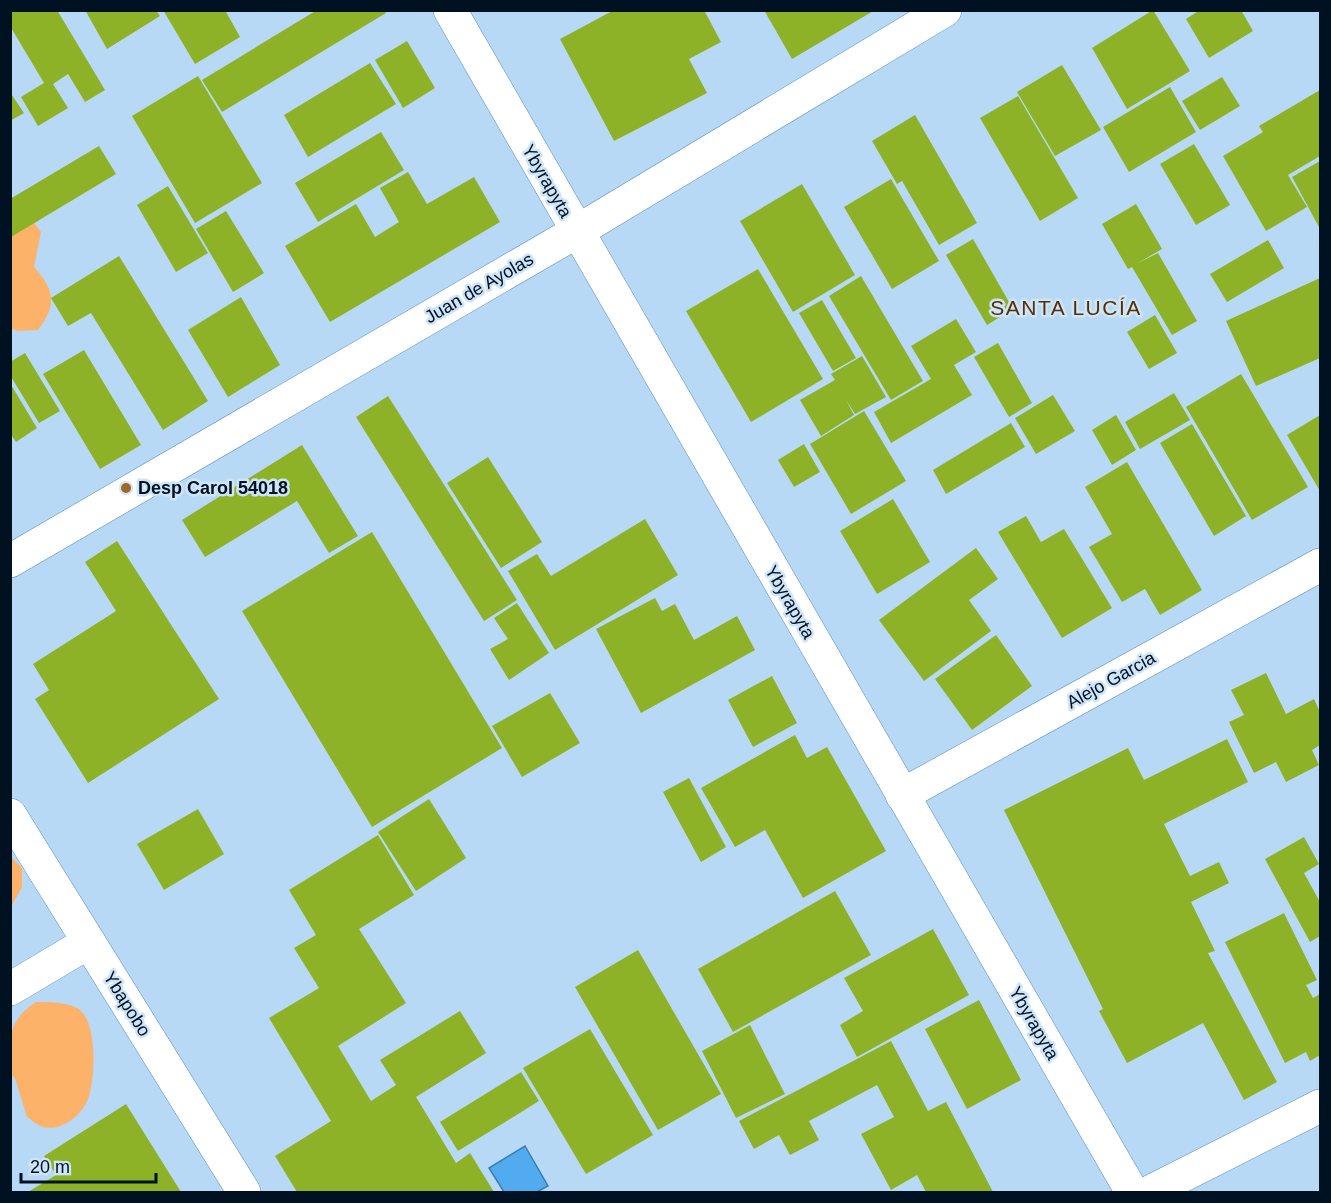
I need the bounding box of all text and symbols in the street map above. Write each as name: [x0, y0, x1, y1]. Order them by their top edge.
street label: Ybyrapyta: [518, 141, 576, 222]
street label: Juan de Ayolas: [421, 249, 537, 327]
district label: SANTA LUCÍA: [990, 296, 1142, 319]
place label: Desp Carol 54018: [138, 478, 288, 498]
marker: Desp Carol 54018: [119, 481, 133, 495]
street label: Ybyrapyta: [761, 562, 819, 643]
street label: Alejo Garcia: [1063, 647, 1160, 713]
street label: Ybapobo: [99, 968, 155, 1040]
street label: Ybyrapyta: [1005, 983, 1063, 1064]
scale bar: [21, 1146, 156, 1184]
text: 20 m: [30, 1157, 70, 1177]

